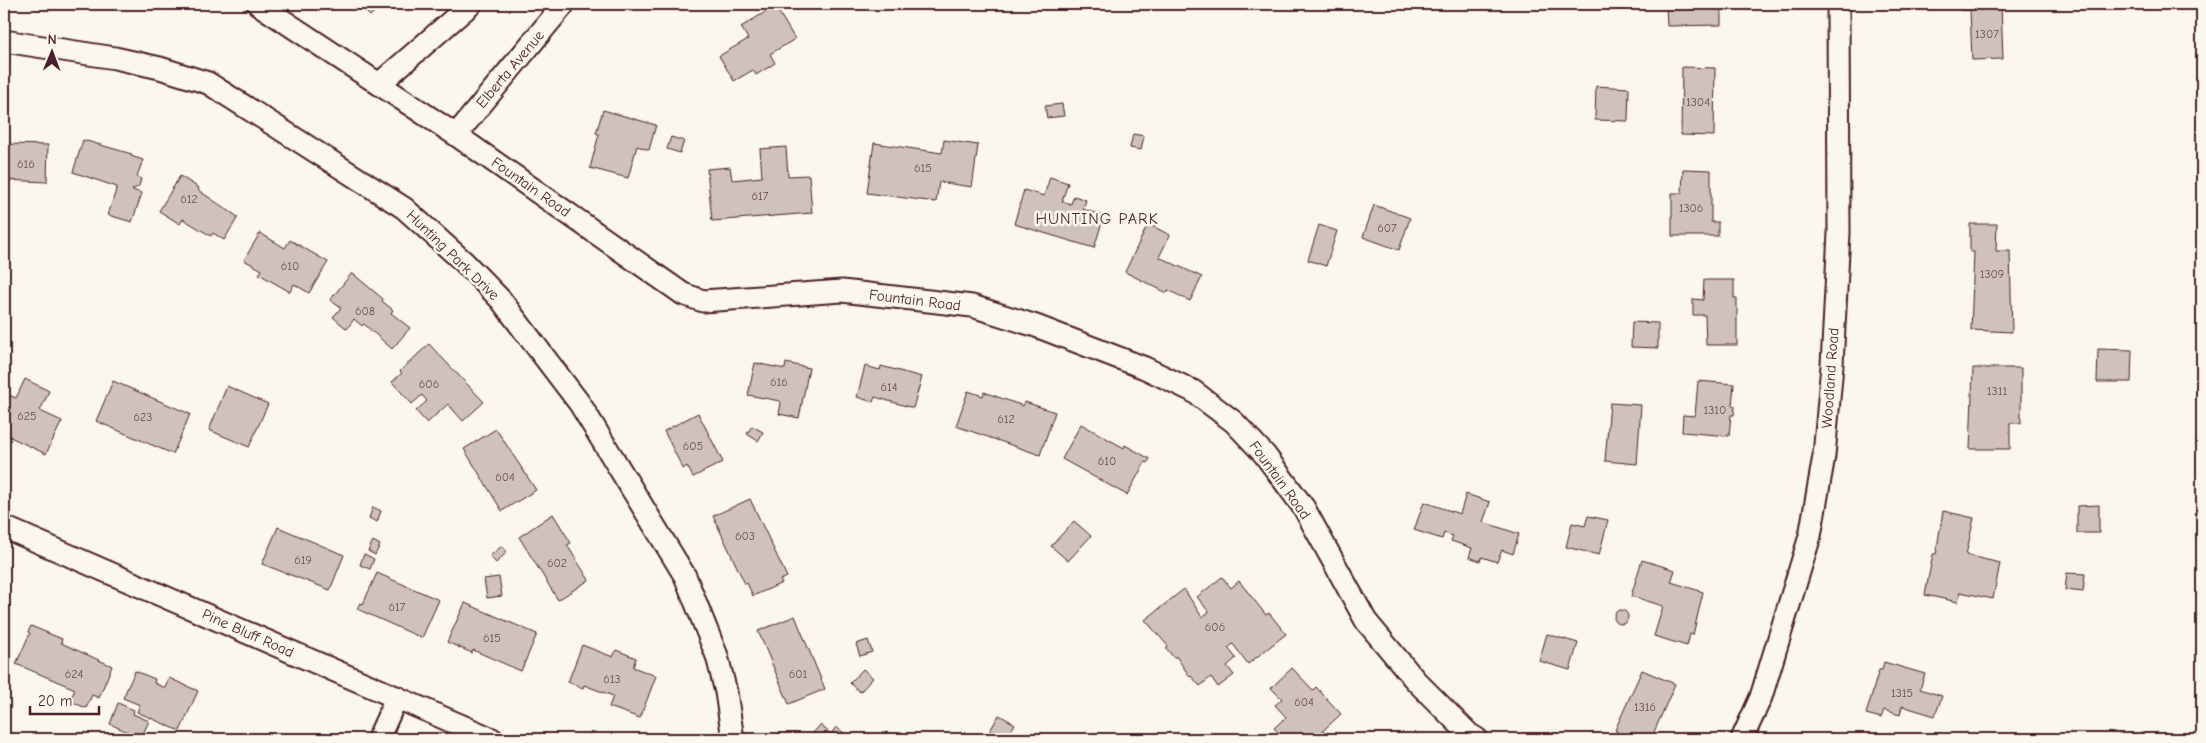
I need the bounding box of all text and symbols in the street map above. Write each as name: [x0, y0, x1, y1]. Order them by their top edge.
street label: Elberta Avenue: [472, 26, 548, 112]
house number: 1307: [1975, 27, 1999, 41]
north arrow: [28, 28, 78, 78]
text: N: [48, 31, 57, 48]
house number: 1304: [1686, 95, 1710, 109]
street label: Fountain Road: [488, 153, 574, 221]
house number: 616: [17, 157, 35, 171]
house number: 615: [914, 161, 932, 175]
house number: 617: [752, 189, 769, 203]
house number: 612: [180, 192, 198, 206]
house number: 1306: [1679, 201, 1703, 215]
street label: Hunting Park Drive: [403, 206, 503, 304]
district label: HUNTING PARK: [1035, 210, 1159, 228]
house number: 607: [1377, 221, 1397, 235]
house number: 610: [281, 259, 299, 273]
house number: 1309: [1980, 267, 2004, 281]
street label: Fountain Road: [868, 285, 962, 315]
house number: 608: [355, 304, 375, 318]
street label: Woodland Road: [1818, 327, 1842, 429]
house number: 616: [770, 375, 788, 389]
house number: 606: [419, 377, 439, 391]
house number: 614: [880, 380, 898, 394]
house number: 1311: [1987, 384, 2007, 398]
house number: 1310: [1704, 403, 1726, 417]
house number: 625: [17, 409, 37, 423]
house number: 623: [134, 410, 152, 424]
house number: 612: [997, 412, 1015, 426]
street label: Fountain Road: [1246, 437, 1314, 523]
house number: 605: [683, 439, 703, 453]
house number: 610: [1098, 454, 1116, 468]
house number: 604: [495, 470, 515, 484]
house number: 603: [735, 529, 755, 543]
house number: 619: [294, 553, 312, 567]
house number: 602: [547, 556, 567, 570]
house number: 617: [389, 600, 406, 614]
street label: Pine Bluff Road: [199, 605, 297, 661]
house number: 606: [1205, 620, 1225, 634]
house number: 615: [483, 631, 501, 645]
house number: 624: [65, 667, 83, 681]
house number: 601: [789, 667, 808, 681]
house number: 613: [603, 672, 621, 686]
scale bar: [30, 683, 99, 715]
house number: 1315: [1891, 686, 1913, 700]
text: 20 m: [38, 692, 72, 710]
house number: 604: [1294, 695, 1314, 709]
house number: 1316: [1634, 700, 1656, 714]

